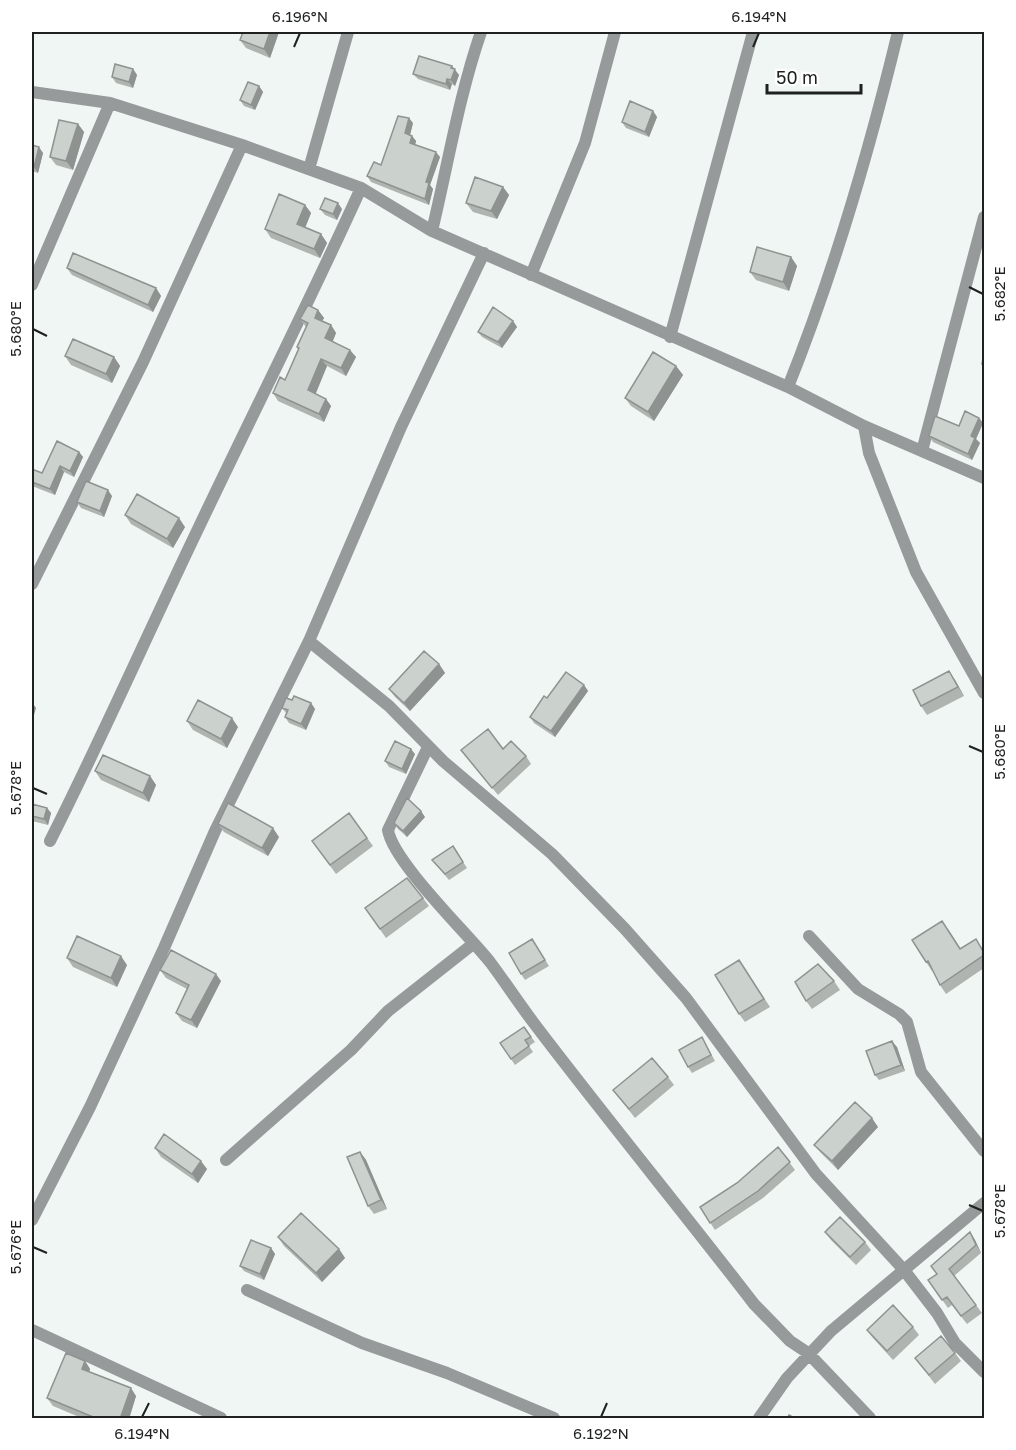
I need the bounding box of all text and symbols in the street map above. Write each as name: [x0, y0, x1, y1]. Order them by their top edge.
text: 6.196°N: [272, 7, 328, 25]
text: 6.194°N: [731, 7, 787, 25]
scale bar: [767, 57, 862, 95]
text: 50 m: [776, 66, 818, 88]
text: 5.682°E: [990, 266, 1008, 322]
text: 5.680°E: [6, 301, 24, 357]
text: 5.680°E: [990, 724, 1008, 780]
text: 5.678°E: [6, 761, 24, 815]
text: 5.678°E: [990, 1184, 1008, 1238]
text: 5.676°E: [6, 1220, 24, 1274]
text: 6.194°N: [114, 1424, 170, 1442]
text: 6.192°N: [573, 1424, 629, 1442]

